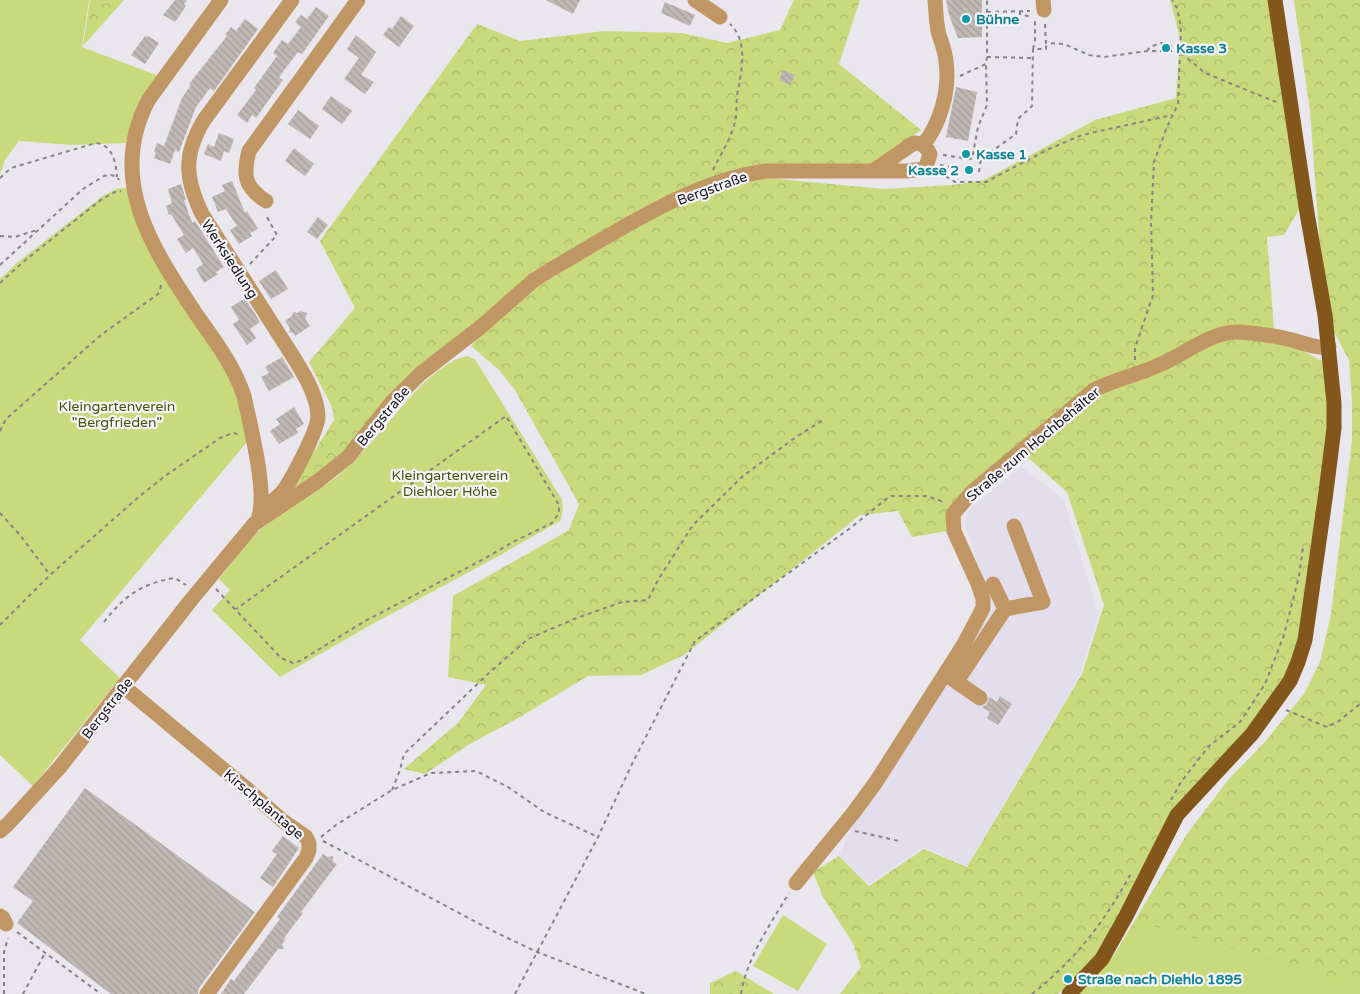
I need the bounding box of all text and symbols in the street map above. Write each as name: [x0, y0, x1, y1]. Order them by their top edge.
place label: Bühne: [976, 11, 1019, 28]
marker: Bühne: [960, 13, 972, 25]
place label: Kasse 3: [1176, 40, 1227, 57]
marker: Kasse 3: [1160, 42, 1172, 54]
place label: Kasse 1: [976, 146, 1027, 163]
marker: Kasse 1: [960, 148, 972, 160]
place label: Kasse 2: [908, 162, 959, 179]
marker: Kasse 2: [963, 164, 975, 176]
street label: Bergstraße: [675, 168, 750, 209]
street label: Werksiedlung: [198, 217, 261, 302]
street label: Bergstraße: [353, 383, 413, 450]
street label: Straße zum Hochbehälter: [963, 383, 1104, 505]
park label: Kleingartenverein "Bergfrieden": [59, 398, 175, 431]
park label: Kleingartenverein Diehloer Höhe: [392, 467, 508, 500]
street label: Bergstraße: [78, 674, 137, 742]
street label: Kirschplantage: [220, 766, 307, 843]
place label: Straße nach Diehlo 1895: [1078, 971, 1242, 988]
marker: Straße nach Diehlo 1895: [1062, 973, 1074, 985]

